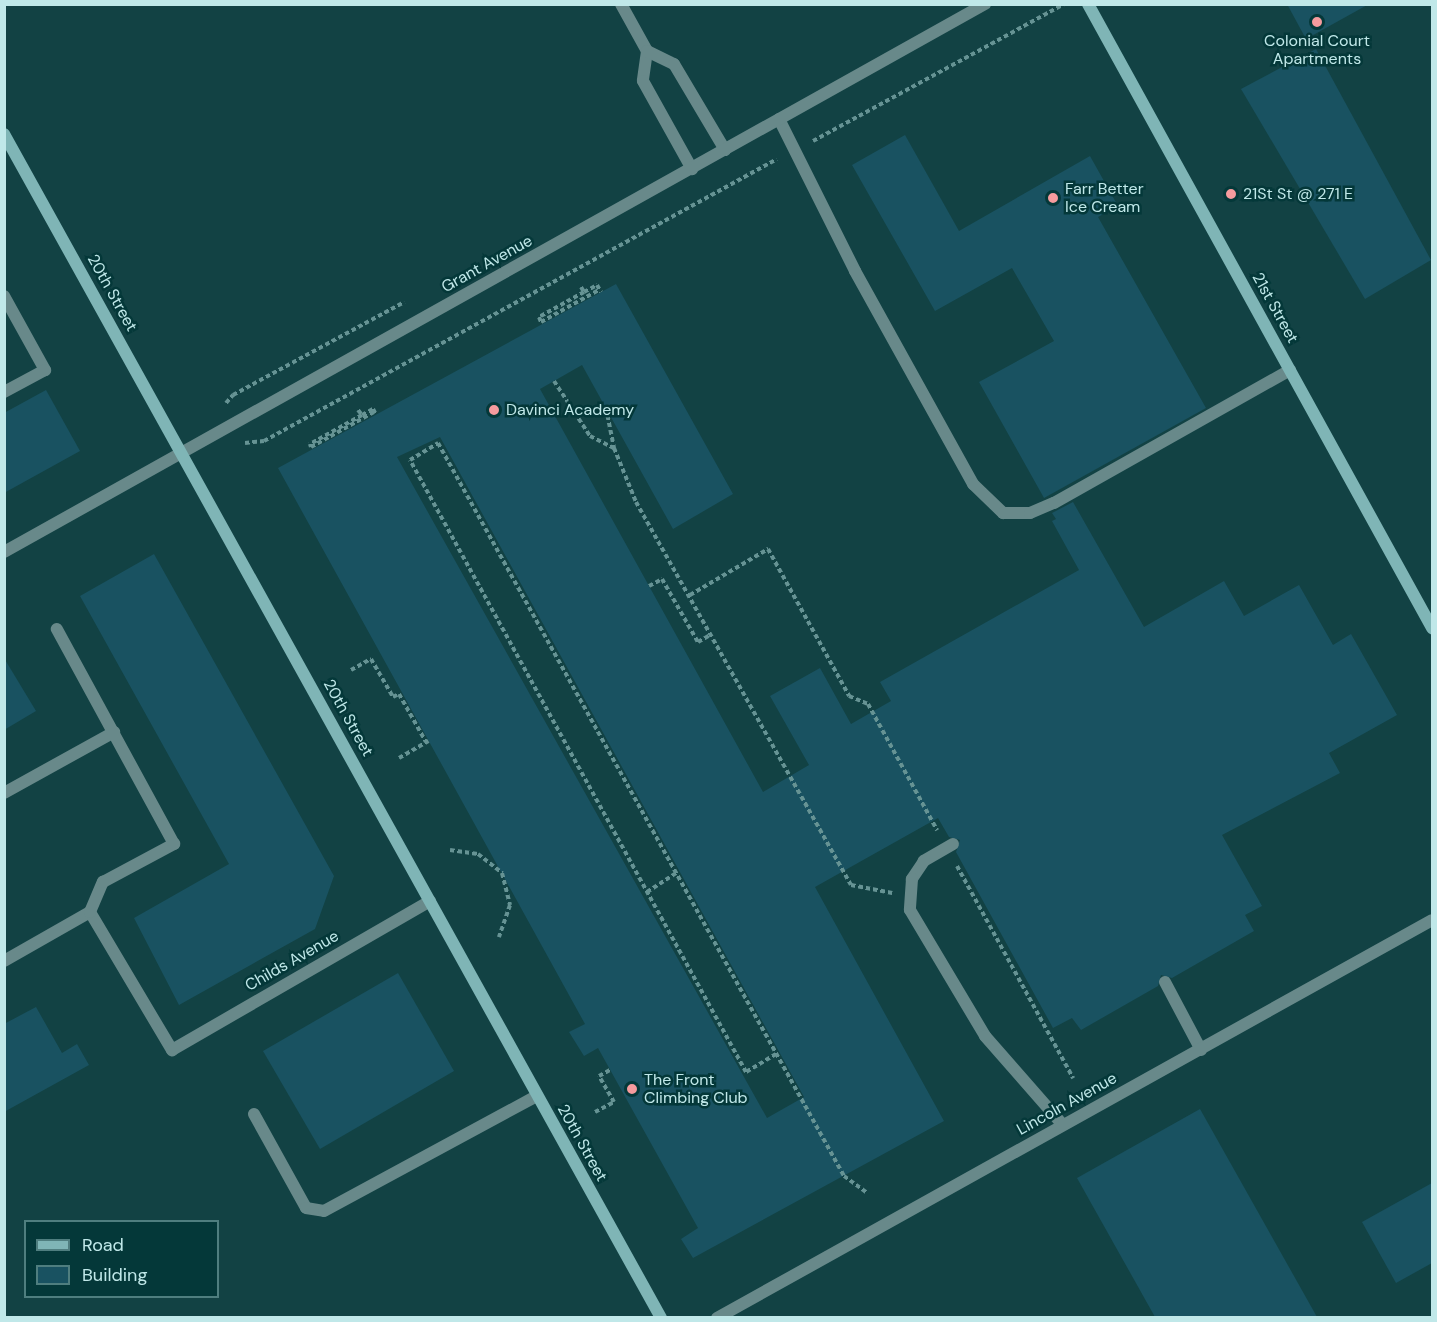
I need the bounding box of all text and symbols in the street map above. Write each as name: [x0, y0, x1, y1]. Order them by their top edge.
marker: Colonial Court Apartments: [1310, 15, 1324, 29]
place label: Colonial Court Apartments: [1264, 31, 1370, 69]
place label: Farr Better Ice Cream: [1065, 179, 1144, 217]
place label: 21St St @ 271 E: [1243, 184, 1353, 204]
marker: 21St St @ 271 E: [1224, 187, 1238, 201]
marker: Farr Better Ice Cream: [1046, 191, 1060, 205]
street label: Grant Avenue: [438, 231, 536, 297]
street label: 20th Street: [83, 251, 141, 335]
street label: 21st Street: [1248, 269, 1302, 347]
place label: Davinci Academy: [506, 400, 634, 420]
marker: Davinci Academy: [487, 403, 501, 417]
street label: 20th Street: [319, 676, 377, 760]
street label: Childs Avenue: [242, 926, 342, 996]
street label: Lincoln Avenue: [1014, 1069, 1120, 1139]
place label: The Front Climbing Club: [644, 1070, 748, 1108]
marker: The Front Climbing Club: [625, 1082, 639, 1096]
street label: 20th Street: [553, 1101, 611, 1185]
legend: [24, 1220, 219, 1298]
text: Road: [82, 1233, 124, 1257]
text: Building: [82, 1263, 147, 1287]

